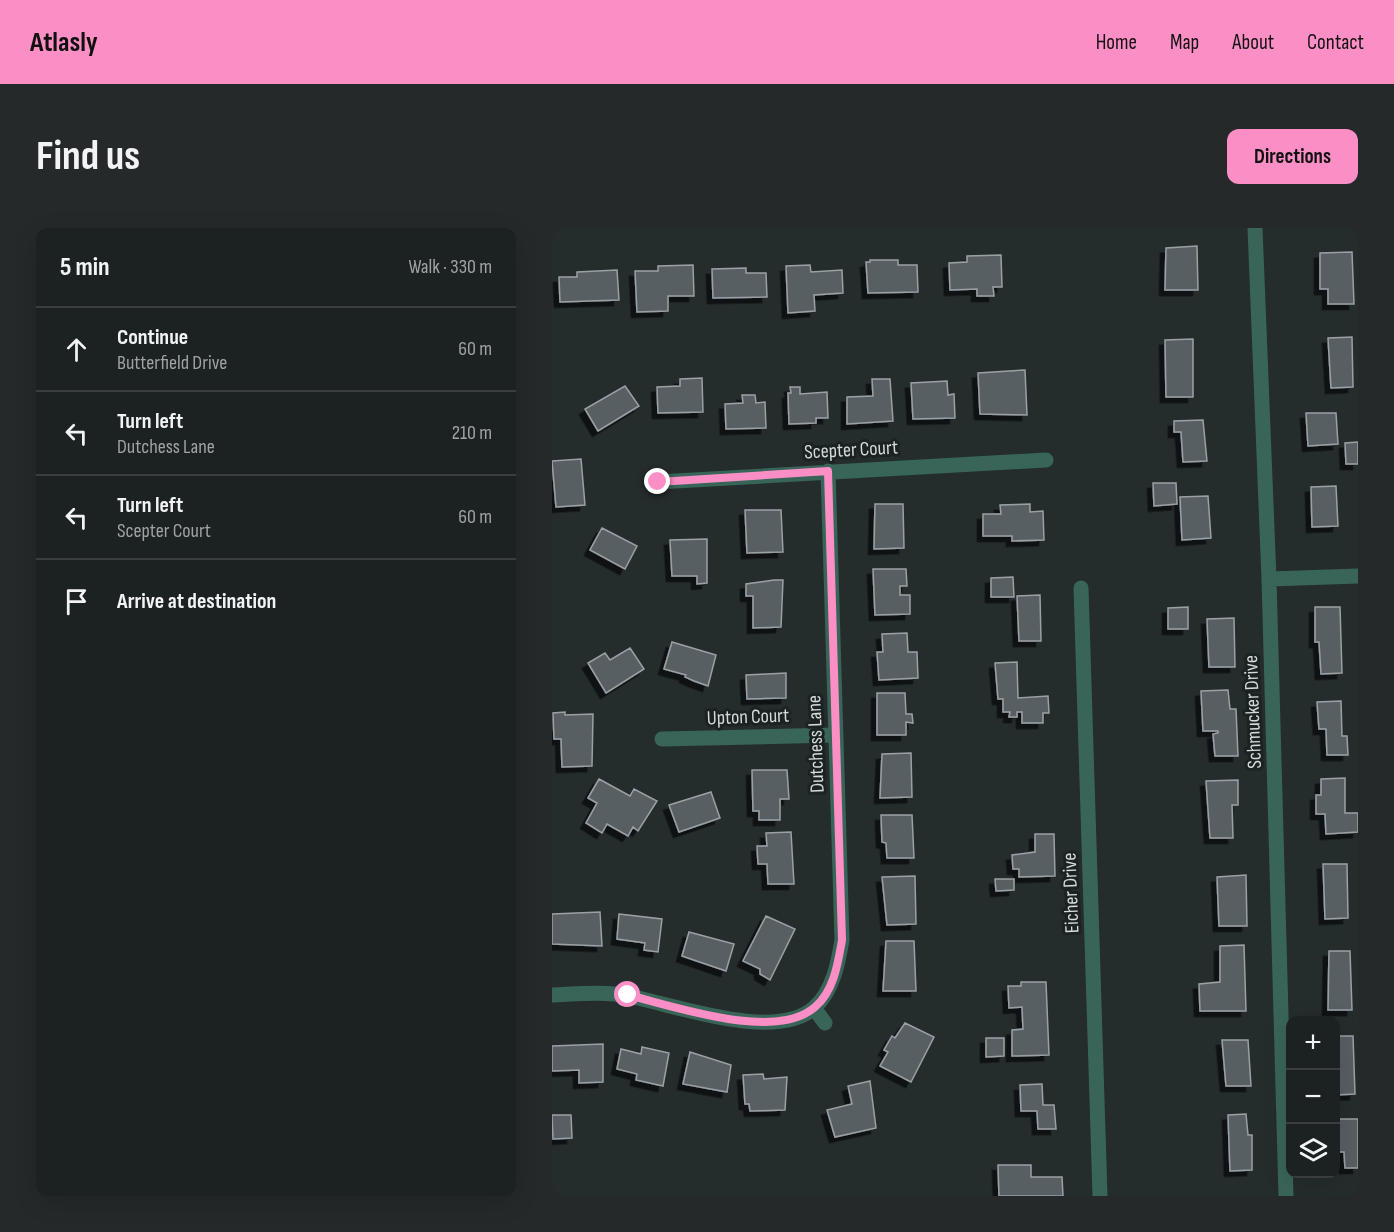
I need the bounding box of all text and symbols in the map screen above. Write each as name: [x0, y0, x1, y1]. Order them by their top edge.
text: Atlasly: [30, 26, 98, 59]
text: Home: [1096, 30, 1137, 55]
text: Map: [1170, 30, 1199, 55]
text: About: [1232, 30, 1274, 55]
text: Contact: [1307, 30, 1364, 55]
button: Directions: [1227, 129, 1358, 184]
text: Find us: [36, 131, 140, 182]
text: 5 min: [60, 252, 110, 283]
text: Walk · 330 m: [408, 255, 492, 279]
text: Continue: [117, 324, 188, 351]
icon: ahead: [60, 333, 93, 366]
text: 60 m: [458, 337, 492, 361]
text: Butterfield Drive: [117, 351, 227, 375]
text: Turn left: [117, 408, 183, 435]
icon: left: [60, 417, 93, 450]
text: 210 m: [452, 421, 492, 445]
text: Dutchess Lane: [117, 435, 215, 459]
street label: Scepter Court: [804, 436, 899, 464]
route end: [644, 468, 670, 494]
text: Turn left: [117, 492, 183, 519]
icon: left: [60, 501, 93, 534]
text: 60 m: [458, 505, 492, 529]
text: Scepter Court: [117, 519, 211, 543]
icon: arrive: [60, 585, 93, 618]
text: Arrive at destination: [117, 588, 276, 615]
street label: Schmucker Drive: [1239, 655, 1267, 769]
street label: Dutchess Lane: [802, 695, 830, 793]
street label: Upton Court: [706, 704, 790, 730]
street label: Eicher Drive: [1058, 852, 1084, 934]
route start: [614, 981, 640, 1007]
map controls: [1286, 1016, 1340, 1178]
button: +: [1286, 1016, 1340, 1070]
button: −: [1286, 1070, 1340, 1124]
button: layers: [1286, 1124, 1340, 1178]

